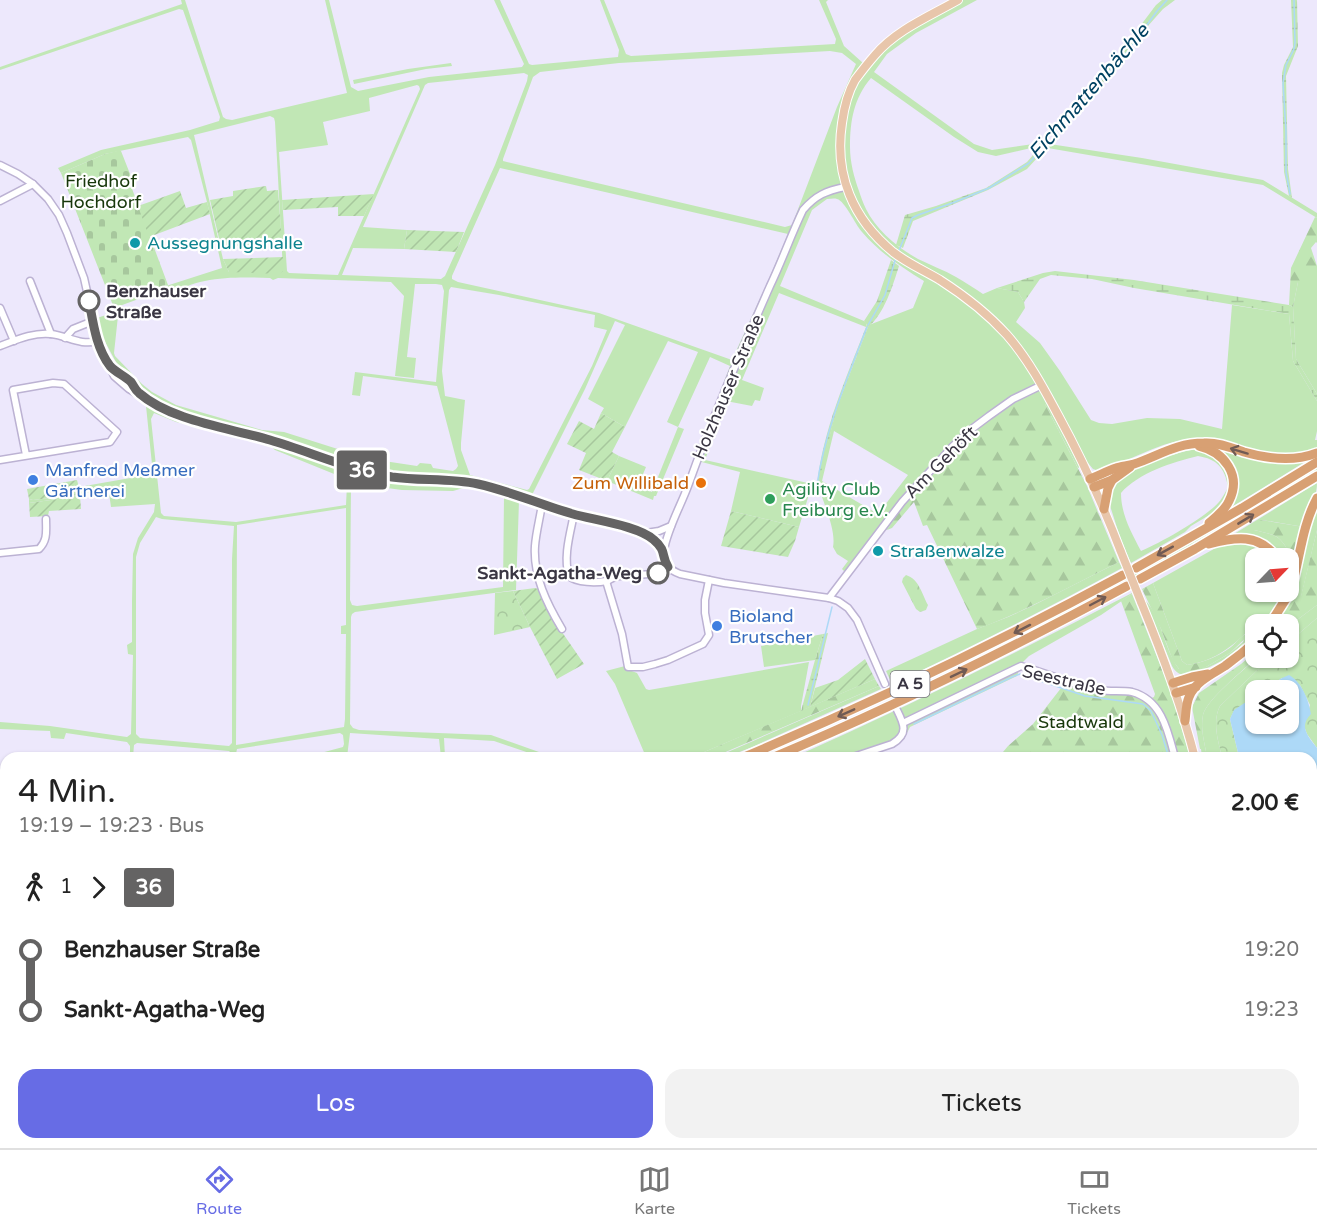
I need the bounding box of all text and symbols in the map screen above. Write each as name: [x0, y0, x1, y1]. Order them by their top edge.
water label: Eichmattenbächle: [1024, 18, 1155, 165]
park label: Friedhof Hochdorf: [61, 170, 142, 213]
place label: Aussegnungshalle: [147, 232, 303, 254]
marker: Aussegnungshalle: [128, 236, 142, 250]
place label: Benzhauser Straße: [106, 280, 207, 323]
marker: Benzhauser Straße: [78, 290, 100, 312]
street label: Holzhauser Straße: [687, 311, 769, 463]
street label: Am Gehöft: [900, 421, 982, 503]
one-way arrow: [1230, 445, 1249, 456]
line badge: 36: [335, 450, 389, 490]
text: 36: [349, 458, 375, 483]
place label: Manfred Meßmer Gärtnerei: [45, 459, 195, 502]
place label: Zum Willibald: [572, 472, 689, 494]
marker: Manfred Meßmer Gärtnerei: [26, 473, 40, 487]
marker: Zum Willibald: [694, 476, 708, 490]
place label: Agility Club Freiburg e.V.: [782, 478, 888, 521]
marker: Agility Club Freiburg e.V.: [763, 492, 777, 506]
one-way arrow: [1237, 513, 1254, 525]
place label: Straßenwalze: [890, 540, 1004, 562]
marker: Straßenwalze: [871, 544, 885, 558]
one-way arrow: [1157, 545, 1174, 557]
north arrow: [1245, 548, 1299, 602]
map controls: [1245, 548, 1299, 734]
place label: Sankt-Agatha-Weg: [477, 562, 642, 584]
marker: Sankt-Agatha-Weg: [647, 562, 669, 584]
one-way arrow: [1089, 595, 1106, 607]
place label: Bioland Brutscher: [729, 605, 812, 648]
button: locate: [1245, 614, 1299, 668]
marker: Bioland Brutscher: [710, 619, 724, 633]
one-way arrow: [1013, 623, 1031, 635]
street label: Seestraße: [1020, 660, 1108, 700]
one-way arrow: [950, 666, 968, 678]
road number: A 5: [890, 671, 930, 697]
button: layers: [1245, 680, 1299, 734]
one-way arrow: [838, 707, 856, 719]
park label: Stadtwald: [1038, 711, 1124, 733]
text: 4 Min.: [18, 772, 116, 811]
text: 2.00 €: [1231, 790, 1299, 816]
text: 19:19 – 19:23 · Bus: [18, 814, 204, 838]
icon: walk: [18, 871, 51, 904]
icon: forward: [82, 871, 115, 904]
text: 1: [60, 875, 73, 899]
text: 36: [136, 875, 162, 900]
text: Benzhauser Straße: [64, 937, 260, 963]
text: 19:20: [1244, 938, 1299, 962]
text: Sankt-Agatha-Weg: [64, 997, 265, 1023]
text: 19:23: [1244, 998, 1299, 1022]
button: Los: [18, 1069, 653, 1138]
button: Tickets: [665, 1069, 1299, 1138]
tab: Route: [196, 1163, 242, 1219]
tab: Karte: [634, 1163, 675, 1219]
tab: Tickets: [1067, 1163, 1121, 1219]

